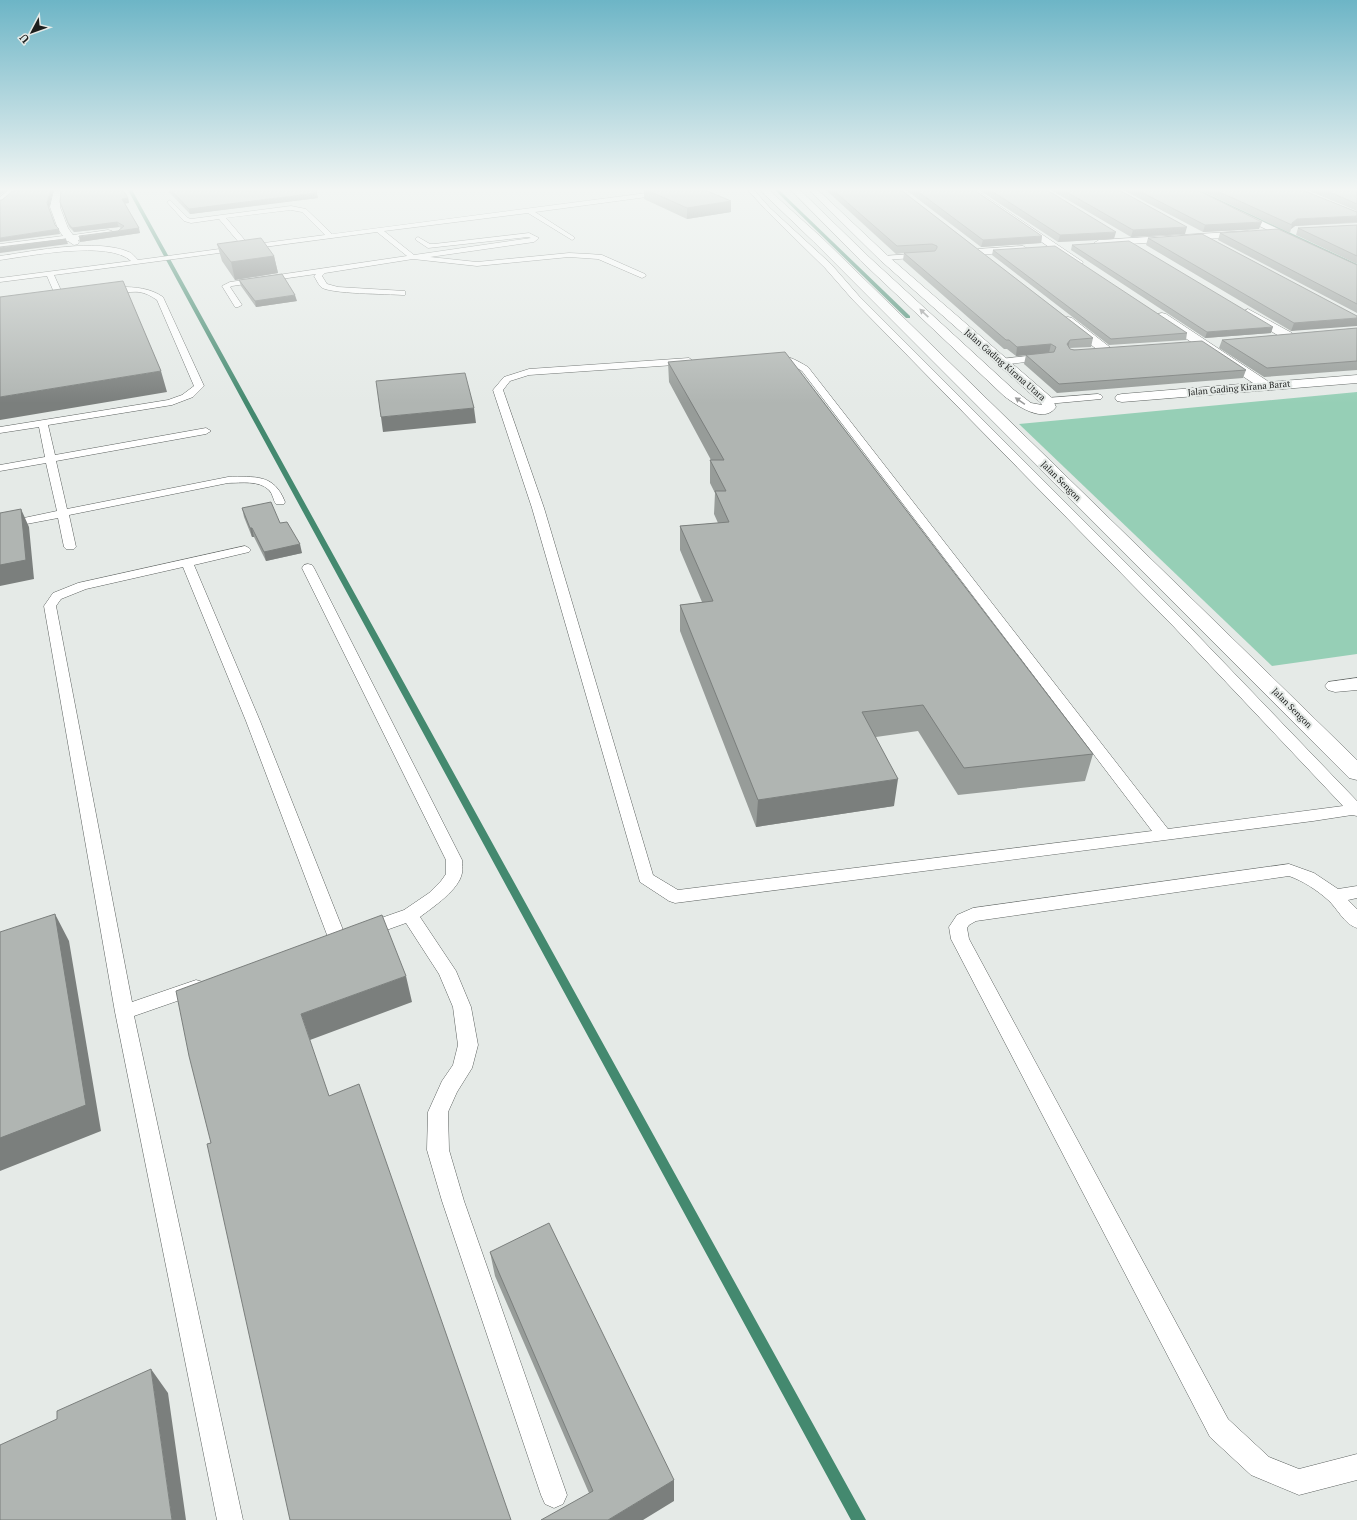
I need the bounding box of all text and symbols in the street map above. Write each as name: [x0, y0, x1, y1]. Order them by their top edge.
north arrow: [12, 12, 52, 52]
text: U: [17, 31, 32, 46]
one-way arrow: [919, 309, 929, 318]
street label: Jalan Gading Kirana Utara: [962, 326, 1048, 404]
street label: Jalan Gading Kirana Barat: [1187, 377, 1292, 398]
one-way arrow: [1015, 397, 1025, 405]
street label: Jalan Sengon: [1038, 458, 1084, 504]
street label: Jalan Sengon: [1269, 685, 1315, 731]

